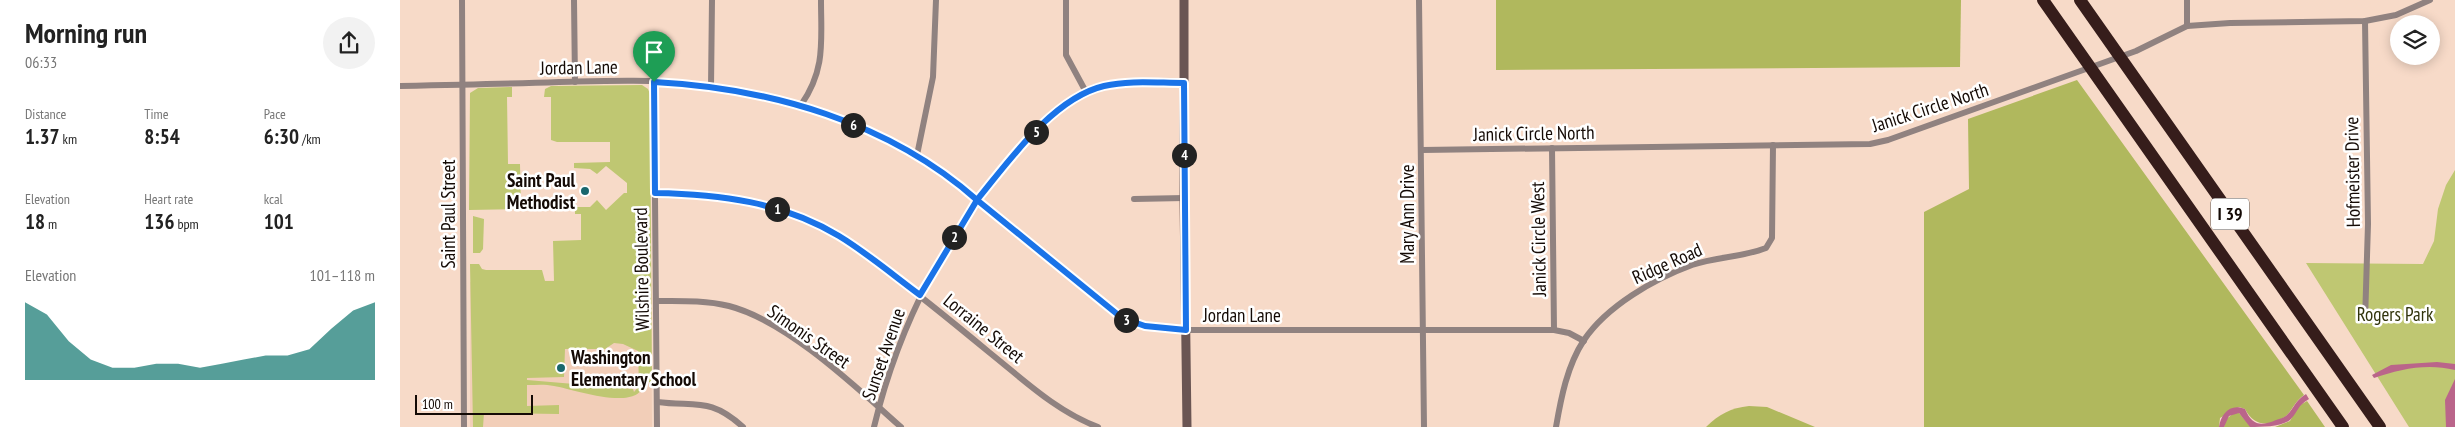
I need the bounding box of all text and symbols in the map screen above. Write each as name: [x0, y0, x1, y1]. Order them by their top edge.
text: Morning run: [25, 14, 147, 51]
map controls: [2390, 15, 2440, 65]
button: layers: [2390, 15, 2440, 65]
button: share: [323, 17, 375, 69]
pin: [633, 31, 675, 82]
icon: arrive: [640, 38, 668, 66]
text: 06:33: [25, 52, 57, 72]
street label: Jordan Lane: [539, 54, 618, 80]
street label: Janick Circle North: [1868, 77, 1991, 137]
text: Distance: [25, 105, 66, 123]
text: Time: [144, 105, 169, 123]
text: Pace: [264, 105, 286, 123]
pin: 6: [840, 112, 866, 138]
text: 6: [850, 116, 857, 134]
street label: Hofmeister Drive: [2339, 116, 2365, 227]
pin: 5: [1024, 120, 1048, 144]
street label: Janick Circle North: [1472, 120, 1595, 146]
text: 1.37: [25, 123, 60, 150]
text: 8:54: [144, 123, 180, 150]
text: 6:30: [264, 123, 299, 150]
text: 5: [1033, 123, 1040, 141]
text: km: [60, 130, 77, 148]
text: /km: [299, 130, 321, 148]
pin: 4: [1172, 142, 1196, 168]
text: 4: [1181, 146, 1188, 164]
street label: Saint Paul Street: [436, 159, 460, 269]
street label: Mary Ann Drive: [1395, 164, 1419, 264]
place label: Saint Paul Methodist: [507, 168, 575, 214]
street label: Janick Circle West: [1525, 181, 1551, 298]
marker: Saint Paul Methodist: [579, 185, 591, 197]
text: Elevation: [25, 190, 70, 208]
text: Heart rate: [144, 190, 193, 208]
text: kcal: [264, 190, 283, 208]
pin: 1: [764, 196, 790, 222]
road number: I 39: [2211, 198, 2249, 230]
text: 1: [774, 200, 781, 218]
street label: Wilshire Boulevard: [628, 207, 654, 331]
text: 18: [25, 208, 45, 235]
text: 136: [144, 208, 174, 235]
text: 101: [264, 208, 294, 235]
text: m: [45, 215, 57, 233]
text: bpm: [174, 215, 199, 233]
pin: 2: [942, 224, 966, 250]
text: 2: [951, 228, 958, 246]
street label: Ridge Road: [1628, 237, 1706, 289]
text: Elevation: [25, 265, 76, 285]
text: 101–118 m: [310, 265, 375, 285]
street label: Lorraine Street: [939, 288, 1030, 368]
street label: Simonis Street: [763, 299, 855, 374]
park label: Rogers Park: [2357, 302, 2434, 326]
street label: Jordan Lane: [1202, 303, 1281, 327]
street label: Sunset Avenue: [856, 305, 910, 403]
pin: 3: [1114, 308, 1138, 332]
text: 3: [1123, 311, 1130, 329]
place label: Washington Elementary School: [570, 345, 696, 391]
marker: Washington Elementary School: [555, 362, 567, 374]
scale bar: [415, 392, 532, 415]
text: 100 m: [422, 395, 453, 413]

